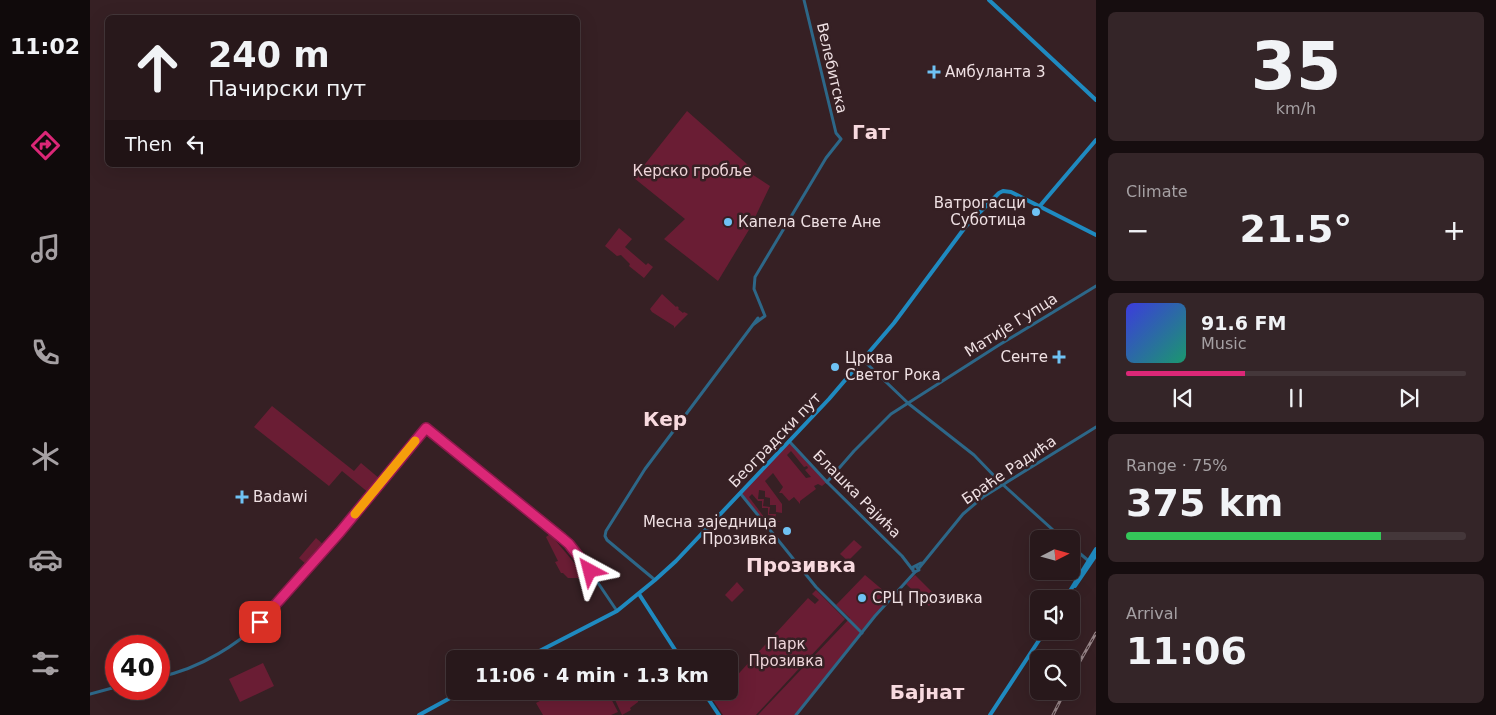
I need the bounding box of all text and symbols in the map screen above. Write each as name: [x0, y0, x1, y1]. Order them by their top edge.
street label: Велебитска: [813, 21, 851, 115]
text: 35: [1251, 29, 1341, 104]
text: 11:02: [10, 34, 80, 59]
icon: ahead: [125, 35, 190, 100]
text: 240 m: [208, 35, 330, 75]
place label: Амбуланта 3: [945, 63, 1046, 81]
marker: Амбуланта 3: [927, 65, 941, 79]
text: Пачирски пут: [208, 76, 366, 101]
text: km/h: [1276, 99, 1316, 118]
district label: Гат: [852, 120, 890, 144]
icon: directions: [28, 128, 63, 163]
icon: left: [182, 130, 210, 158]
text: Then: [125, 133, 172, 155]
park label: Керско гробље: [632, 162, 752, 180]
text: Climate: [1126, 182, 1188, 201]
place label: Ватрогасци Суботица: [934, 194, 1026, 229]
marker: Ватрогасци Суботица: [1030, 206, 1042, 218]
text: 21.5°: [1240, 207, 1352, 251]
place label: Капела Свете Ане: [738, 213, 881, 231]
text: −: [1126, 214, 1149, 247]
text: +: [1443, 214, 1466, 247]
marker: Капела Свете Ане: [722, 216, 734, 228]
icon: music: [28, 231, 63, 266]
street label: Матије Гупца: [961, 289, 1061, 361]
text: 91.6 FM: [1201, 312, 1286, 334]
text: Music: [1201, 334, 1247, 353]
icon: phone: [28, 335, 63, 370]
place label: Сенте: [1001, 348, 1048, 366]
place label: Црква Светог Рока: [845, 349, 941, 384]
marker: Сенте: [1052, 350, 1066, 364]
marker: Црква Светог Рока: [829, 361, 841, 373]
icon: previous: [1169, 384, 1197, 412]
icon: pause: [1282, 384, 1310, 412]
icon: next: [1395, 384, 1423, 412]
street label: Београдски пут: [725, 389, 825, 491]
district label: Кер: [643, 407, 687, 431]
street label: Браће Радића: [958, 432, 1060, 508]
icon: climate: [28, 439, 63, 474]
street label: Блашка Рајића: [809, 446, 905, 542]
text: Range · 75%: [1126, 456, 1228, 475]
text: 375 km: [1126, 481, 1283, 525]
place label: Badawi: [253, 488, 308, 506]
marker: Badawi: [235, 490, 249, 504]
place label: Месна заједница Прозивка: [643, 513, 777, 548]
marker: Месна заједница Прозивка: [781, 525, 793, 537]
north arrow: [1030, 530, 1080, 580]
map controls: [1030, 530, 1080, 700]
icon: car: [28, 542, 63, 577]
position arrow: [563, 544, 615, 596]
district label: Прозивка: [746, 553, 856, 577]
place label: СРЦ Прозивка: [872, 589, 983, 607]
button: sound: [1030, 590, 1080, 640]
marker: СРЦ Прозивка: [856, 592, 868, 604]
pin: [239, 601, 281, 643]
text: Arrival: [1126, 604, 1178, 623]
icon: arrive: [246, 608, 274, 636]
text: 11:06: [1126, 629, 1247, 673]
speed limit sign: 40: [105, 635, 170, 700]
park label: Парк Прозивка: [749, 635, 823, 670]
icon: filters: [28, 646, 63, 681]
button: search: [1030, 650, 1080, 700]
text: 11:06 · 4 min · 1.3 km: [475, 664, 709, 686]
district label: Бајнат: [890, 680, 965, 704]

